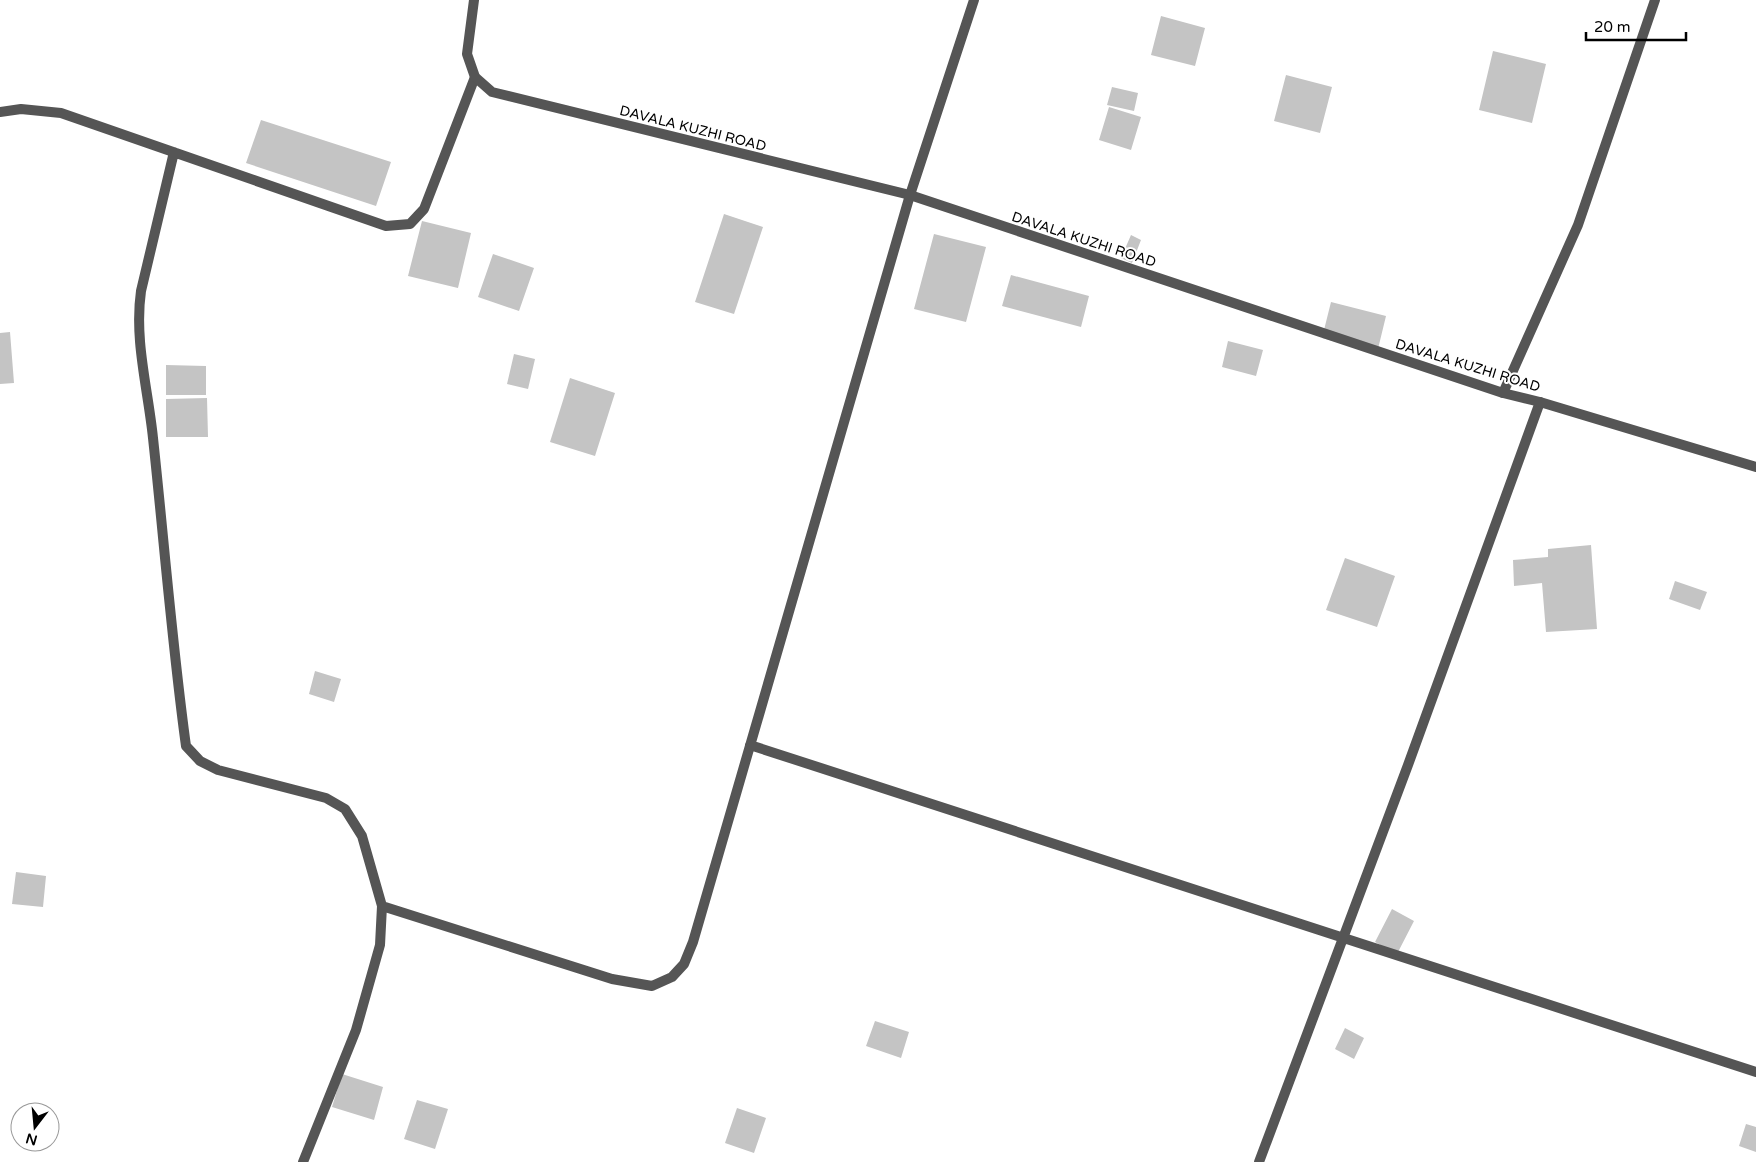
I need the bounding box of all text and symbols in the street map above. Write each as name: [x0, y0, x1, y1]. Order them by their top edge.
scale bar: [1586, 10, 1686, 42]
text: 20 m: [1594, 18, 1631, 36]
street label: DAVALA KUZHI ROAD: [618, 102, 768, 155]
street label: DAVALA KUZHI ROAD: [1010, 208, 1158, 271]
street label: DAVALA KUZHI ROAD: [1393, 335, 1542, 396]
north arrow: [10, 1102, 60, 1152]
text: N: [24, 1129, 39, 1149]

